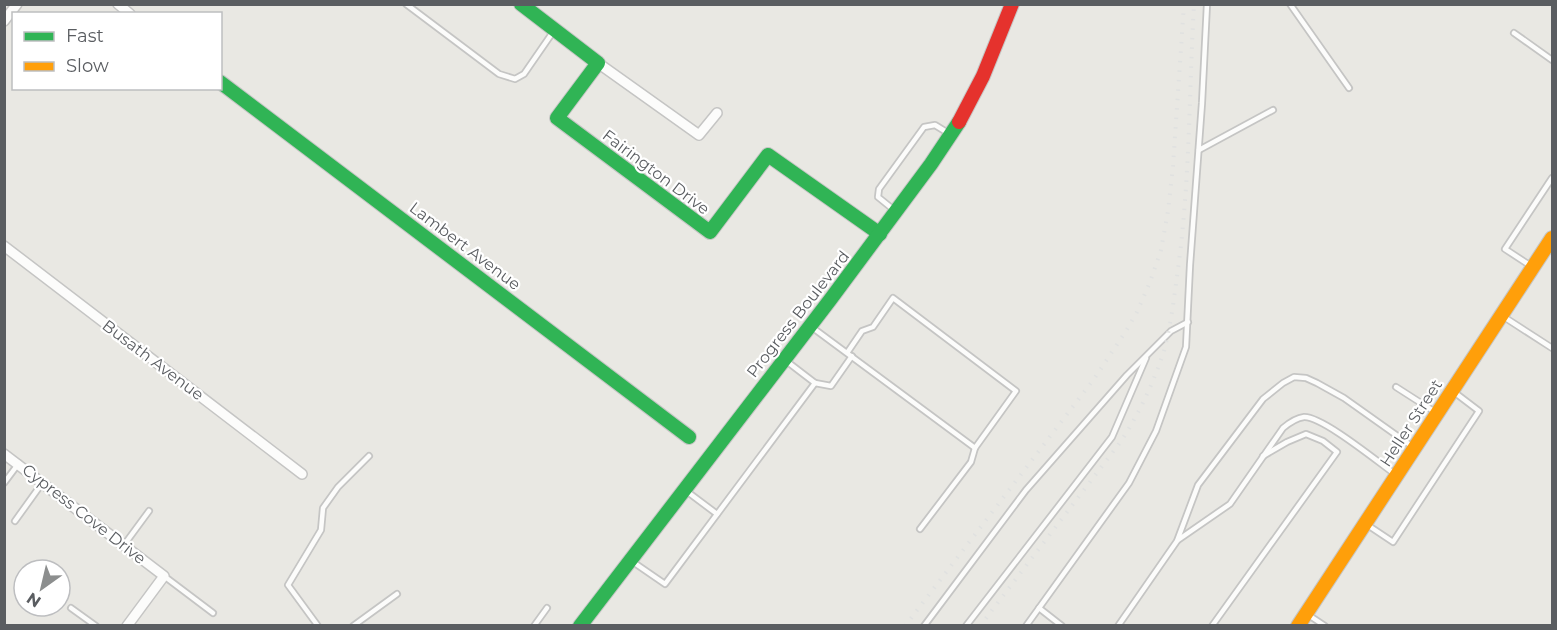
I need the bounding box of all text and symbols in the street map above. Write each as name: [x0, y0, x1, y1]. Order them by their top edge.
legend: [12, 12, 222, 90]
text: Fast: [66, 25, 104, 47]
text: Slow: [66, 55, 109, 77]
street label: Fairington Drive: [599, 126, 713, 218]
street label: Lambert Avenue: [406, 198, 524, 294]
street label: Progress Boulevard: [743, 247, 853, 381]
street label: Busath Avenue: [99, 316, 207, 404]
street label: Heller Street: [1376, 376, 1446, 470]
street label: Cypress Cove Drive: [18, 460, 150, 568]
north arrow: [12, 558, 72, 618]
text: N: [23, 589, 45, 612]

